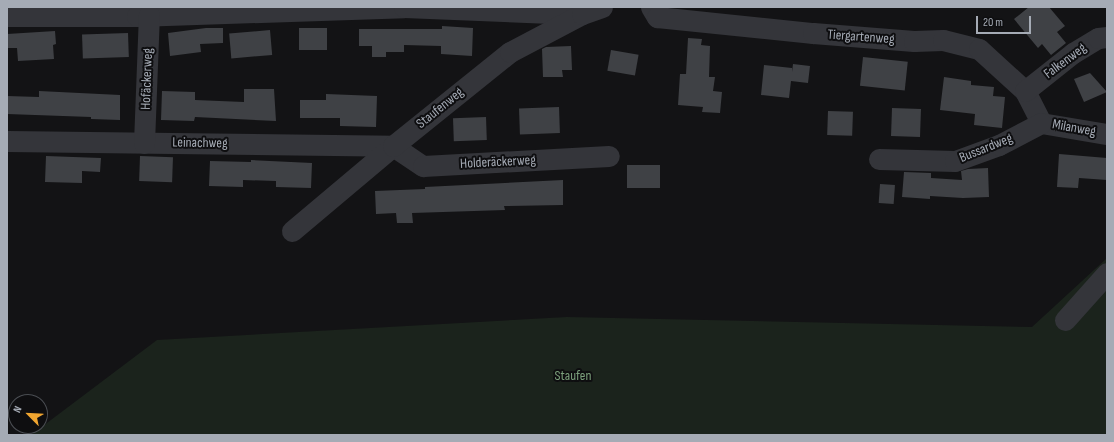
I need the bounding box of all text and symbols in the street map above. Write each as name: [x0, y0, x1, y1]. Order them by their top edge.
scale bar: [978, 8, 1033, 34]
text: 20 m: [983, 15, 1003, 30]
street label: Tiergartenweg: [827, 26, 895, 48]
street label: Falkenweg: [1040, 40, 1090, 82]
street label: Hofäckerweg: [138, 48, 156, 110]
street label: Staufenweg: [413, 84, 467, 132]
street label: Milanweg: [1051, 116, 1097, 140]
street label: Bussardweg: [957, 130, 1015, 166]
street label: Leinachweg: [172, 134, 228, 152]
street label: Holderäckerweg: [460, 152, 536, 172]
park label: Staufen: [555, 368, 591, 384]
north arrow: [8, 394, 48, 434]
text: N: [10, 404, 25, 415]

